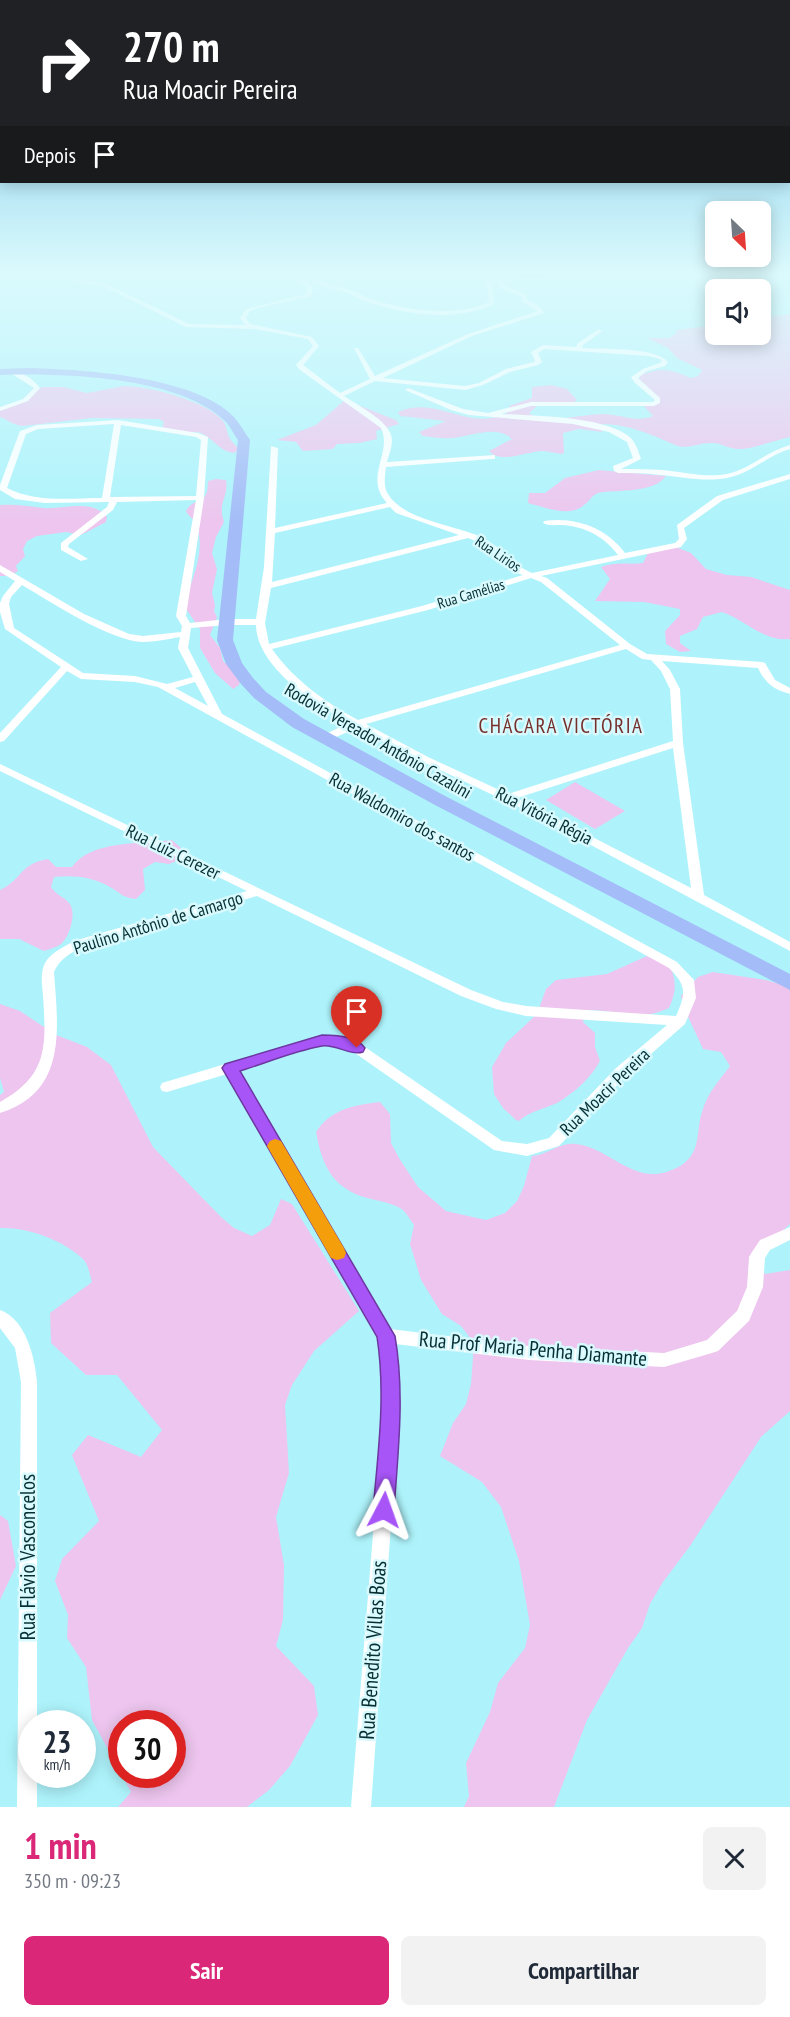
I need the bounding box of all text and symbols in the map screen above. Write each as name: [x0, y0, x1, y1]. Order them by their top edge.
text: 270 m: [123, 19, 220, 74]
icon: right: [24, 24, 102, 102]
text: Rua Moacir Pereira: [123, 72, 298, 106]
icon: arrive: [88, 138, 121, 171]
text: Depois: [24, 141, 76, 169]
north arrow: [705, 201, 771, 267]
map controls: [705, 201, 771, 345]
button: sound: [705, 279, 771, 345]
street label: Rua Lirios: [472, 531, 525, 576]
street label: Rua Camélias: [435, 574, 507, 613]
street label: Rodovia Vereador Antônio Cazalini: [281, 678, 476, 804]
district label: CHÁCARA VICTÓRIA: [479, 712, 643, 739]
street label: Rua Waldomiro dos santos: [325, 767, 479, 866]
street label: Rua Vitória Régia: [492, 781, 597, 850]
street label: Rua Luiz Cerezer: [122, 819, 224, 884]
street label: Paulino Antônio de Camargo: [70, 886, 245, 959]
pin: [331, 986, 382, 1048]
icon: arrive: [340, 995, 373, 1028]
street label: Rua Moacir Pereira: [555, 1043, 655, 1140]
street label: Rua Prof Maria Penha Diamante: [418, 1325, 648, 1372]
street label: Rua Flávio Vasconcelos: [14, 1474, 41, 1640]
position arrow: [352, 1478, 416, 1542]
street label: Rua Benedito Villas Boas: [353, 1560, 392, 1740]
speed limit sign: 30: [108, 1710, 186, 1788]
text: 23: [43, 1722, 71, 1761]
text: km/h: [44, 1755, 70, 1774]
text: 1 min: [24, 1822, 97, 1869]
button: close: [703, 1827, 766, 1890]
text: 350 m · 09:23: [24, 1868, 121, 1894]
button: Sair: [24, 1936, 389, 2005]
button: Compartilhar: [401, 1936, 766, 2005]

